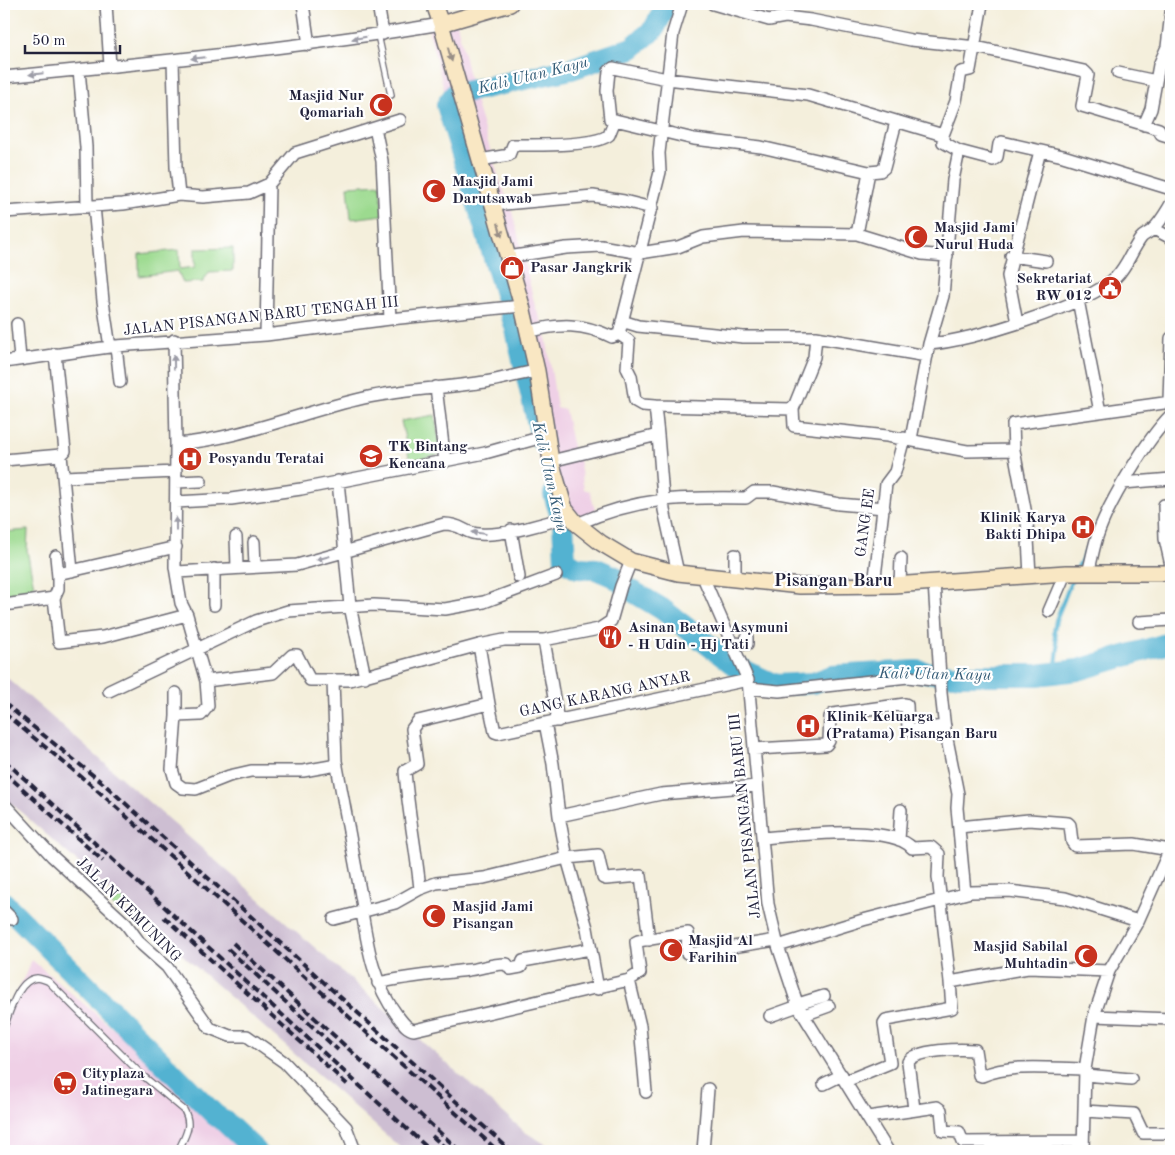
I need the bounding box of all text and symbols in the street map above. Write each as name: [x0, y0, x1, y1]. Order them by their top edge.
scale bar: [25, 22, 120, 54]
text: 50 m: [32, 34, 66, 49]
one-way arrow: [350, 34, 366, 42]
one-way arrow: [447, 48, 455, 63]
one-way arrow: [189, 54, 205, 62]
water label: Kali Utan Kayu: [475, 55, 590, 98]
one-way arrow: [28, 70, 44, 78]
place label: Masjid Nur Qomariah: [289, 89, 364, 121]
mosque icon: Masjid Nur Qomariah: [368, 92, 394, 118]
place label: Masjid Jami Darutsawab: [452, 175, 533, 207]
mosque icon: Masjid Jami Darutsawab: [421, 178, 447, 204]
place label: Masjid Jami Nurul Huda: [934, 221, 1015, 253]
one-way arrow: [496, 222, 504, 237]
mosque icon: Masjid Jami Nurul Huda: [903, 224, 929, 250]
shop icon: Pasar Jangkrik: [499, 255, 525, 281]
place label: Pasar Jangkrik: [530, 261, 633, 276]
place label: Sekretariat RW 012: [1017, 272, 1093, 304]
public building icon: Sekretariat RW 012: [1097, 275, 1123, 301]
street label: JALAN PISANGAN BARU TENGAH III: [123, 295, 400, 339]
one-way arrow: [170, 354, 178, 370]
water label: Kali Utan Kayu: [528, 419, 570, 534]
place label: TK Bintang Kencana: [388, 440, 468, 472]
school or university icon: TK Bintang Kencana: [358, 443, 384, 469]
hospital icon: Posyandu Teratai: [177, 446, 203, 472]
place label: Posyandu Teratai: [208, 452, 324, 467]
street label: GANG EE: [854, 488, 878, 558]
place label: Klinik Karya Bakti Dhipa: [979, 511, 1066, 543]
hospital icon: Klinik Karya Bakti Dhipa: [1070, 514, 1096, 540]
one-way arrow: [172, 516, 180, 532]
one-way arrow: [470, 529, 486, 537]
one-way arrow: [315, 554, 330, 562]
district label: Pisangan Baru: [774, 572, 892, 590]
place label: Asinan Betawi Asymuni - H Udin - Hj Tati: [628, 621, 788, 653]
restaurant icon: Asinan Betawi Asymuni - H Udin - Hj Tati: [597, 624, 623, 650]
water label: Kali Utan Kayu: [877, 666, 992, 684]
street label: GANG KARANG ANYAR: [518, 669, 692, 720]
place label: Klinik Keluarga (Pratama) Pisangan Baru: [826, 710, 998, 742]
street label: JALAN PISANGAN BARU III: [728, 712, 764, 919]
hospital icon: Klinik Keluarga (Pratama) Pisangan Baru: [795, 713, 821, 739]
street label: JALAN KEMUNING: [73, 855, 184, 966]
place label: Masjid Jami Pisangan: [452, 900, 533, 932]
mosque icon: Masjid Jami Pisangan: [421, 903, 447, 929]
place label: Masjid Al Farihin: [688, 934, 753, 966]
mosque icon: Masjid Al Farihin: [658, 937, 684, 963]
place label: Masjid Sabilal Muhtadin: [973, 940, 1068, 972]
mosque icon: Masjid Sabilal Muhtadin: [1073, 943, 1099, 969]
place label: Cityplaza Jatinegara: [82, 1067, 153, 1099]
supermarket icon: Cityplaza Jatinegara: [52, 1070, 78, 1096]

